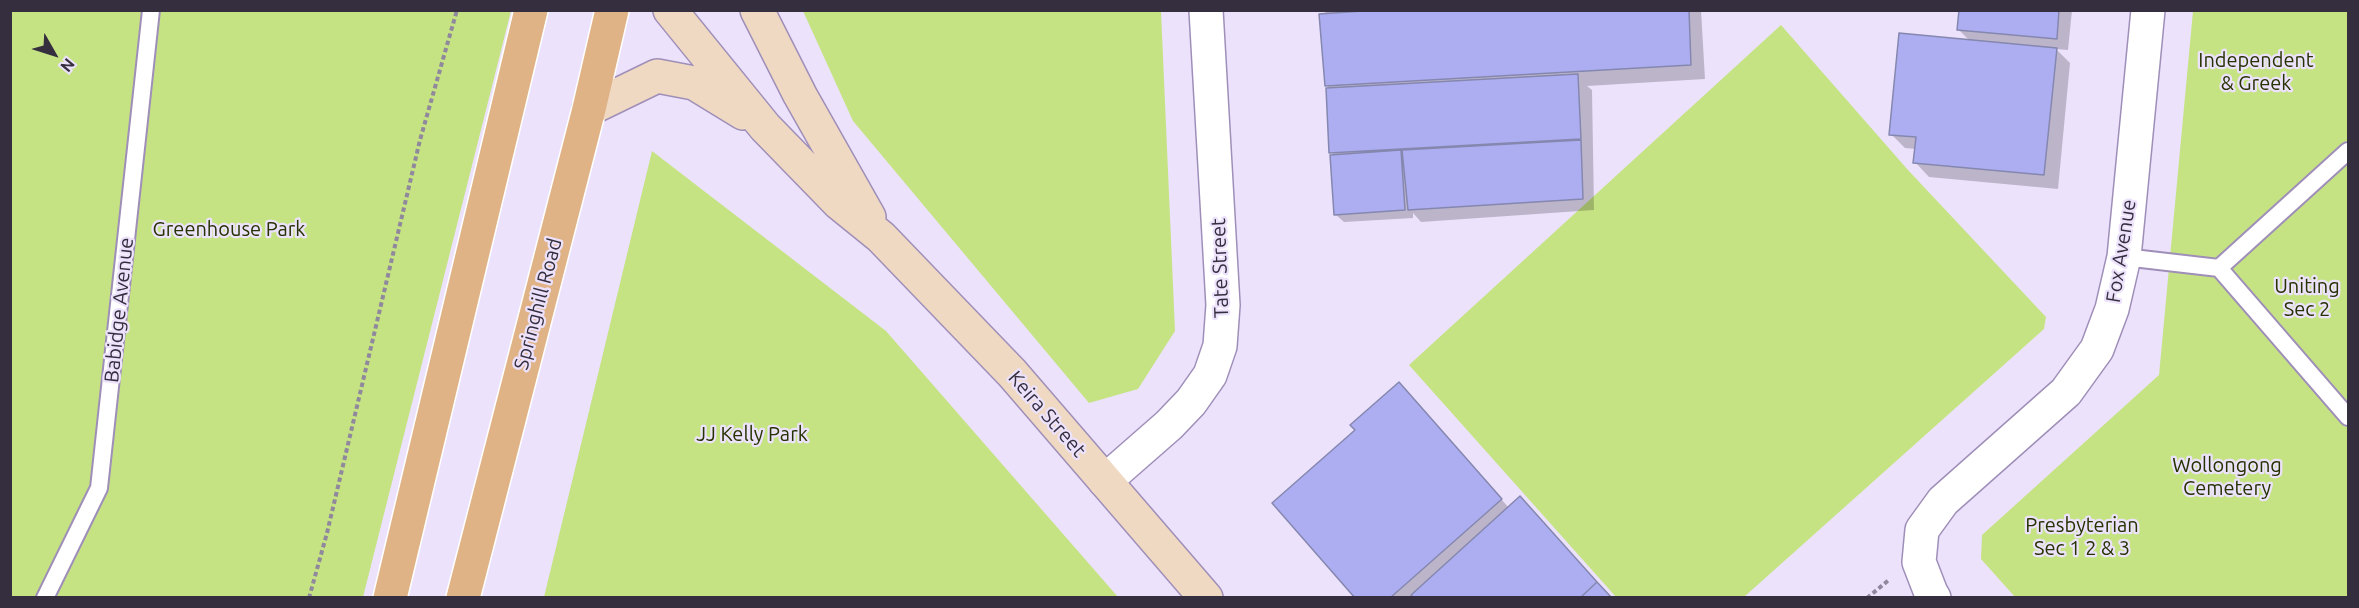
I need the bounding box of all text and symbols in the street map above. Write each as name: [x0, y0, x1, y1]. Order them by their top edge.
north arrow: [24, 24, 84, 84]
park label: Independent & Greek: [2198, 48, 2314, 95]
text: N: [57, 55, 79, 76]
street label: Fox Avenue: [2101, 198, 2141, 304]
park label: Greenhouse Park: [153, 217, 305, 241]
street label: Tate Street: [1206, 218, 1234, 318]
street label: Babidge Avenue: [99, 236, 139, 384]
street label: Springhill Road: [509, 236, 567, 372]
park label: Uniting Sec 2: [2274, 274, 2340, 321]
street label: Keira Street: [1003, 366, 1091, 462]
park label: JJ Kelly Park: [696, 422, 808, 446]
park label: Wollongong Cemetery: [2172, 453, 2282, 500]
park label: Presbyterian Sec 1 2 & 3: [2025, 513, 2139, 560]

